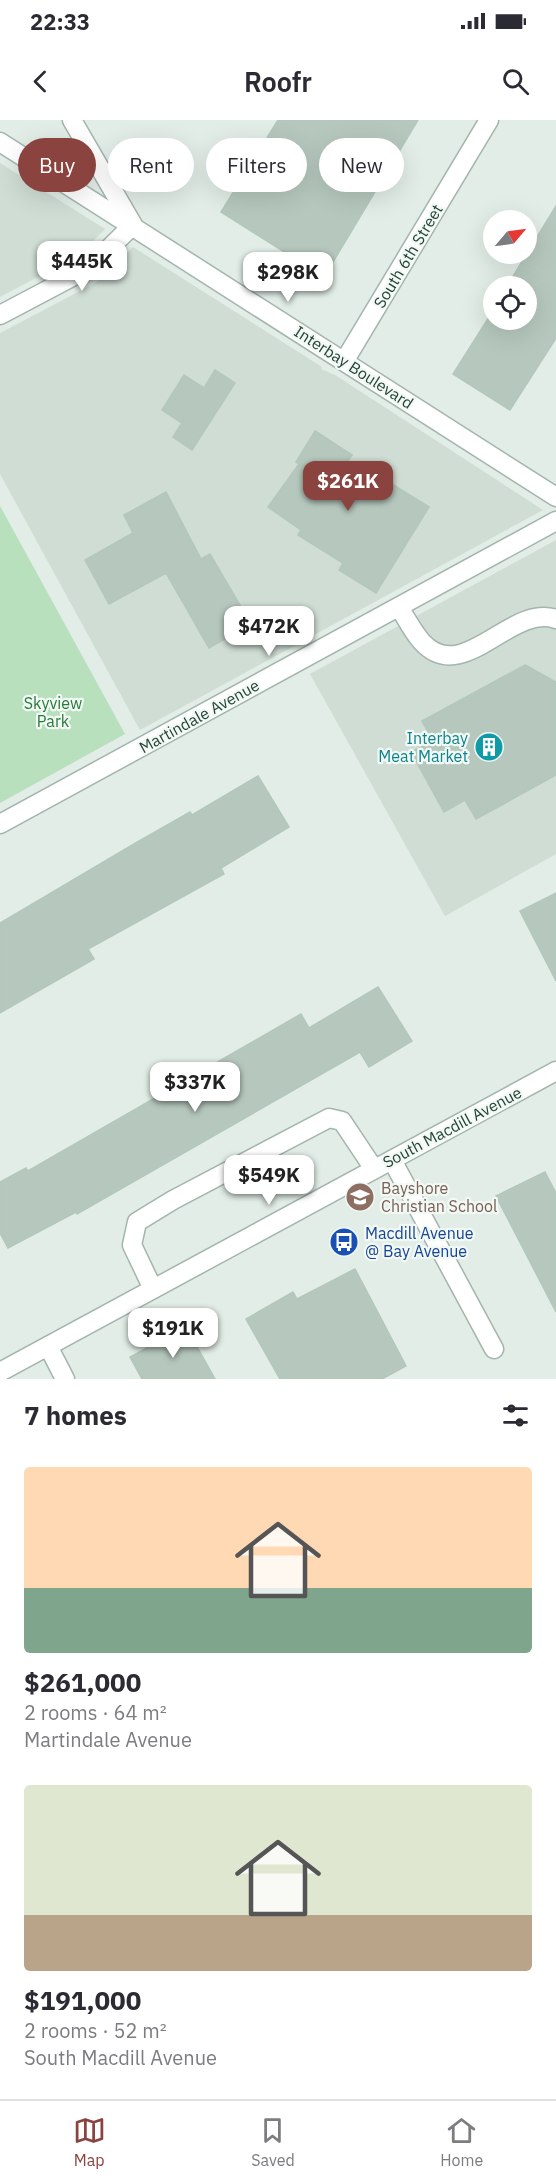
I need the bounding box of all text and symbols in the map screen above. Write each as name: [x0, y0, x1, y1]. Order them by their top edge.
text: 22:33: [30, 7, 90, 36]
text: Roofr: [244, 64, 312, 99]
icon: back: [24, 65, 57, 98]
icon: search: [499, 65, 532, 98]
chip: Buy: [18, 138, 96, 192]
chip: Rent: [108, 138, 194, 192]
chip: Filters: [206, 138, 307, 192]
chip: New: [319, 138, 404, 192]
street label: South 6th Street: [369, 200, 447, 312]
north arrow: [483, 210, 537, 264]
map controls: [483, 210, 537, 330]
pin: $445K: [40, 241, 124, 292]
text: $445K: [51, 247, 113, 274]
pin: $298K: [246, 252, 330, 303]
text: $298K: [257, 258, 319, 285]
button: locate: [483, 276, 537, 330]
street label: Interbay Boulevard: [291, 321, 417, 413]
pin: $261K: [306, 461, 390, 512]
text: $261K: [317, 467, 379, 494]
pin: $472K: [227, 606, 311, 657]
text: $472K: [238, 612, 300, 639]
street label: Martindale Avenue: [135, 675, 263, 757]
park label: Skyview Park: [24, 693, 82, 731]
place label: Interbay Meat Market: [378, 728, 468, 766]
building icon: Interbay Meat Market: [473, 731, 505, 763]
pin: $337K: [153, 1062, 237, 1113]
text: $337K: [164, 1068, 226, 1095]
street label: South Macdill Avenue: [379, 1082, 525, 1172]
pin: $549K: [227, 1155, 311, 1206]
text: $549K: [238, 1161, 300, 1188]
place label: Bayshore Christian School: [381, 1178, 497, 1216]
school or university icon: Bayshore Christian School: [344, 1181, 376, 1213]
place label: Macdill Avenue @ Bay Avenue: [365, 1223, 474, 1261]
bus stop icon: Macdill Avenue @ Bay Avenue: [328, 1226, 360, 1258]
pin: $191K: [131, 1308, 215, 1359]
text: $191K: [142, 1314, 204, 1341]
text: 7 homes: [24, 1398, 127, 1432]
icon: filters: [499, 1399, 532, 1432]
icon: home: [224, 1506, 332, 1614]
text: $261,000: [24, 1665, 141, 1699]
text: 2 rooms · 64 m²: [24, 1699, 167, 1726]
text: Martindale Avenue: [24, 1726, 192, 1753]
icon: home: [224, 1824, 332, 1932]
text: $191,000: [24, 1983, 141, 2017]
text: 2 rooms · 52 m²: [24, 2017, 167, 2044]
text: South Macdill Avenue: [24, 2044, 217, 2071]
tab: Map: [73, 2114, 106, 2170]
tab: Saved: [251, 2114, 295, 2170]
tab: Home: [440, 2114, 483, 2170]

